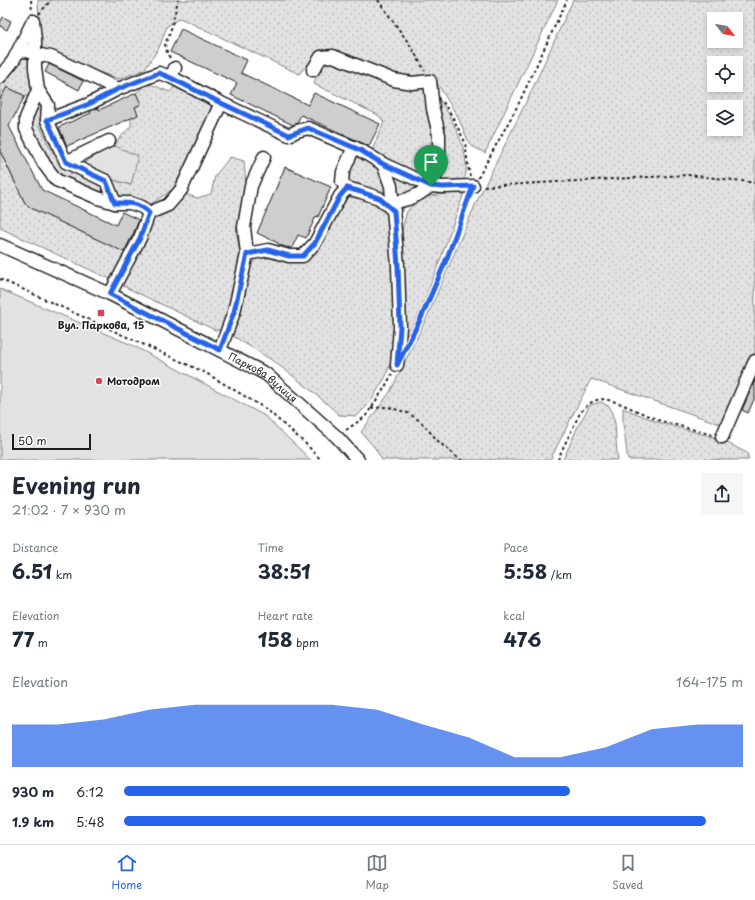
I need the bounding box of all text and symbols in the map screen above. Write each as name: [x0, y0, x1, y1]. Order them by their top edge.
north arrow: [707, 12, 743, 48]
map controls: [707, 12, 743, 136]
button: locate: [707, 56, 743, 92]
button: layers: [707, 100, 743, 136]
pin: [414, 145, 448, 186]
icon: arrive: [420, 151, 442, 173]
marker: Вул. Паркова, 15: [96, 308, 106, 318]
place label: Вул. Паркова, 15: [58, 317, 145, 333]
street label: Паркова вулиця: [226, 348, 301, 406]
place label: Мотодром: [107, 373, 160, 388]
marker: Мотодром: [94, 376, 104, 386]
scale bar: [12, 432, 91, 451]
text: 50 m: [18, 432, 47, 449]
text: Evening run: [12, 468, 141, 501]
button: share: [701, 473, 743, 515]
text: 21:02 · 7 × 930 m: [12, 500, 126, 519]
text: Distance: [12, 539, 58, 556]
text: Time: [258, 539, 284, 556]
text: Pace: [503, 539, 528, 556]
text: 6.51: [12, 556, 52, 586]
text: 38:51: [258, 556, 311, 586]
text: 5:58: [503, 556, 547, 586]
text: km: [52, 566, 72, 583]
text: /km: [547, 566, 572, 583]
text: Elevation: [12, 607, 59, 624]
text: Heart rate: [258, 607, 313, 624]
text: kcal: [503, 607, 525, 624]
text: 77: [12, 624, 34, 654]
text: 158: [258, 624, 293, 654]
text: 476: [503, 624, 541, 654]
text: m: [34, 634, 48, 651]
text: bpm: [293, 634, 319, 651]
text: Elevation: [12, 672, 68, 691]
text: 164–175 m: [676, 672, 743, 691]
text: 930 m: [12, 782, 54, 801]
text: 6:12: [76, 782, 104, 801]
text: 1.9 km: [12, 812, 54, 831]
text: 5:48: [76, 812, 105, 831]
tab: Home: [112, 852, 142, 893]
tab: Map: [365, 852, 389, 893]
tab: Saved: [612, 852, 643, 893]

